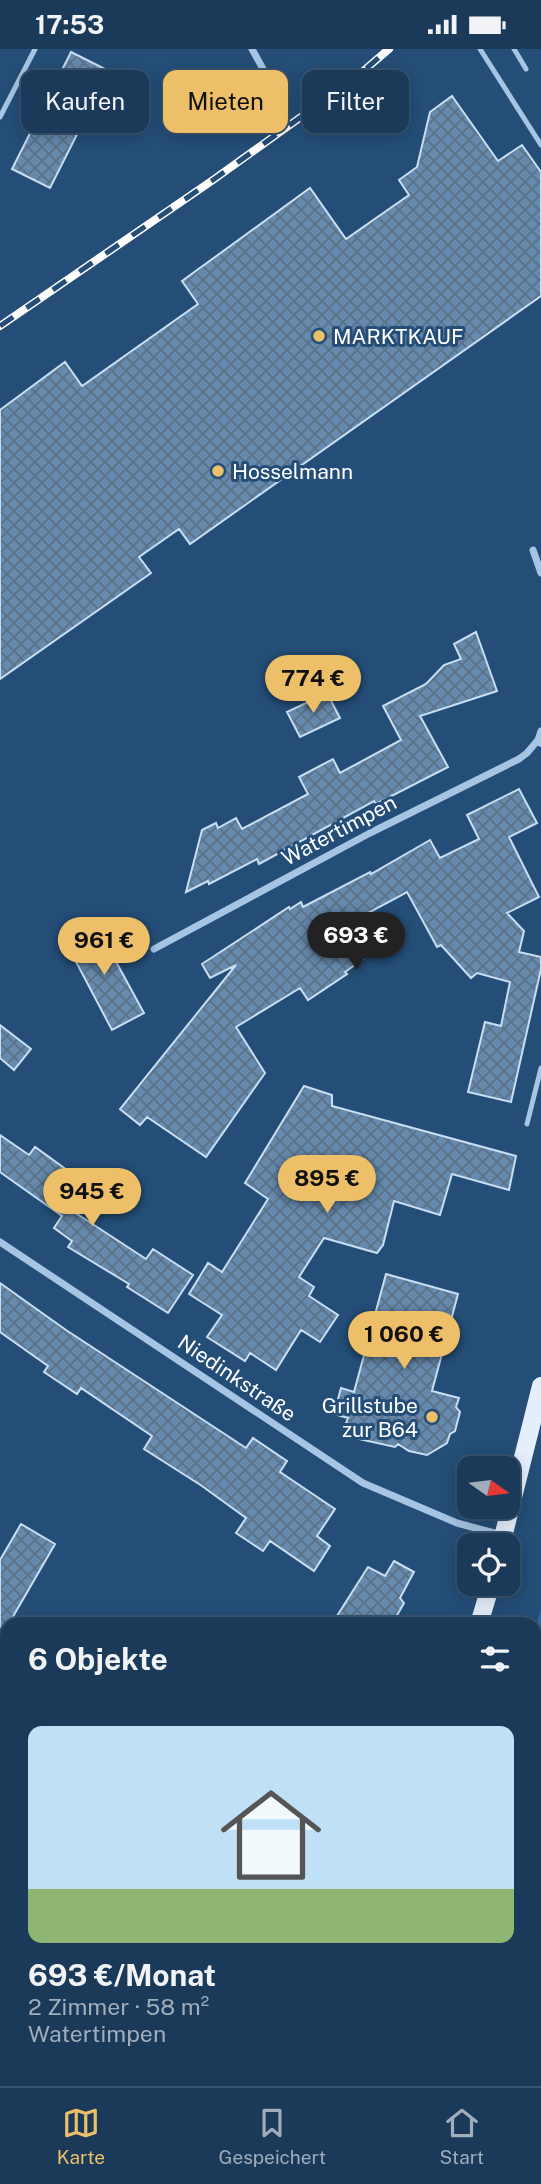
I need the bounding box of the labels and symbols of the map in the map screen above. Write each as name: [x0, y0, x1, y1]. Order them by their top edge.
place label: MARKTKAUF: [333, 324, 464, 349]
marker: MARKTKAUF: [311, 328, 327, 344]
place label: Hosselmann: [232, 459, 353, 484]
marker: Hosselmann: [210, 463, 226, 479]
pin: 774 €: [264, 655, 362, 715]
street label: Watertimpen: [277, 789, 401, 871]
pin: 693 €: [307, 913, 405, 972]
pin: 961 €: [55, 918, 153, 977]
pin: 895 €: [278, 1155, 376, 1215]
pin: 945 €: [43, 1169, 141, 1228]
pin: 1 060 €: [339, 1311, 469, 1371]
street label: Niedinkstraße: [173, 1329, 301, 1427]
place label: Grillstube zur B64: [322, 1393, 418, 1442]
marker: Grillstube zur B64: [424, 1409, 440, 1425]
north arrow: [457, 1456, 520, 1519]

